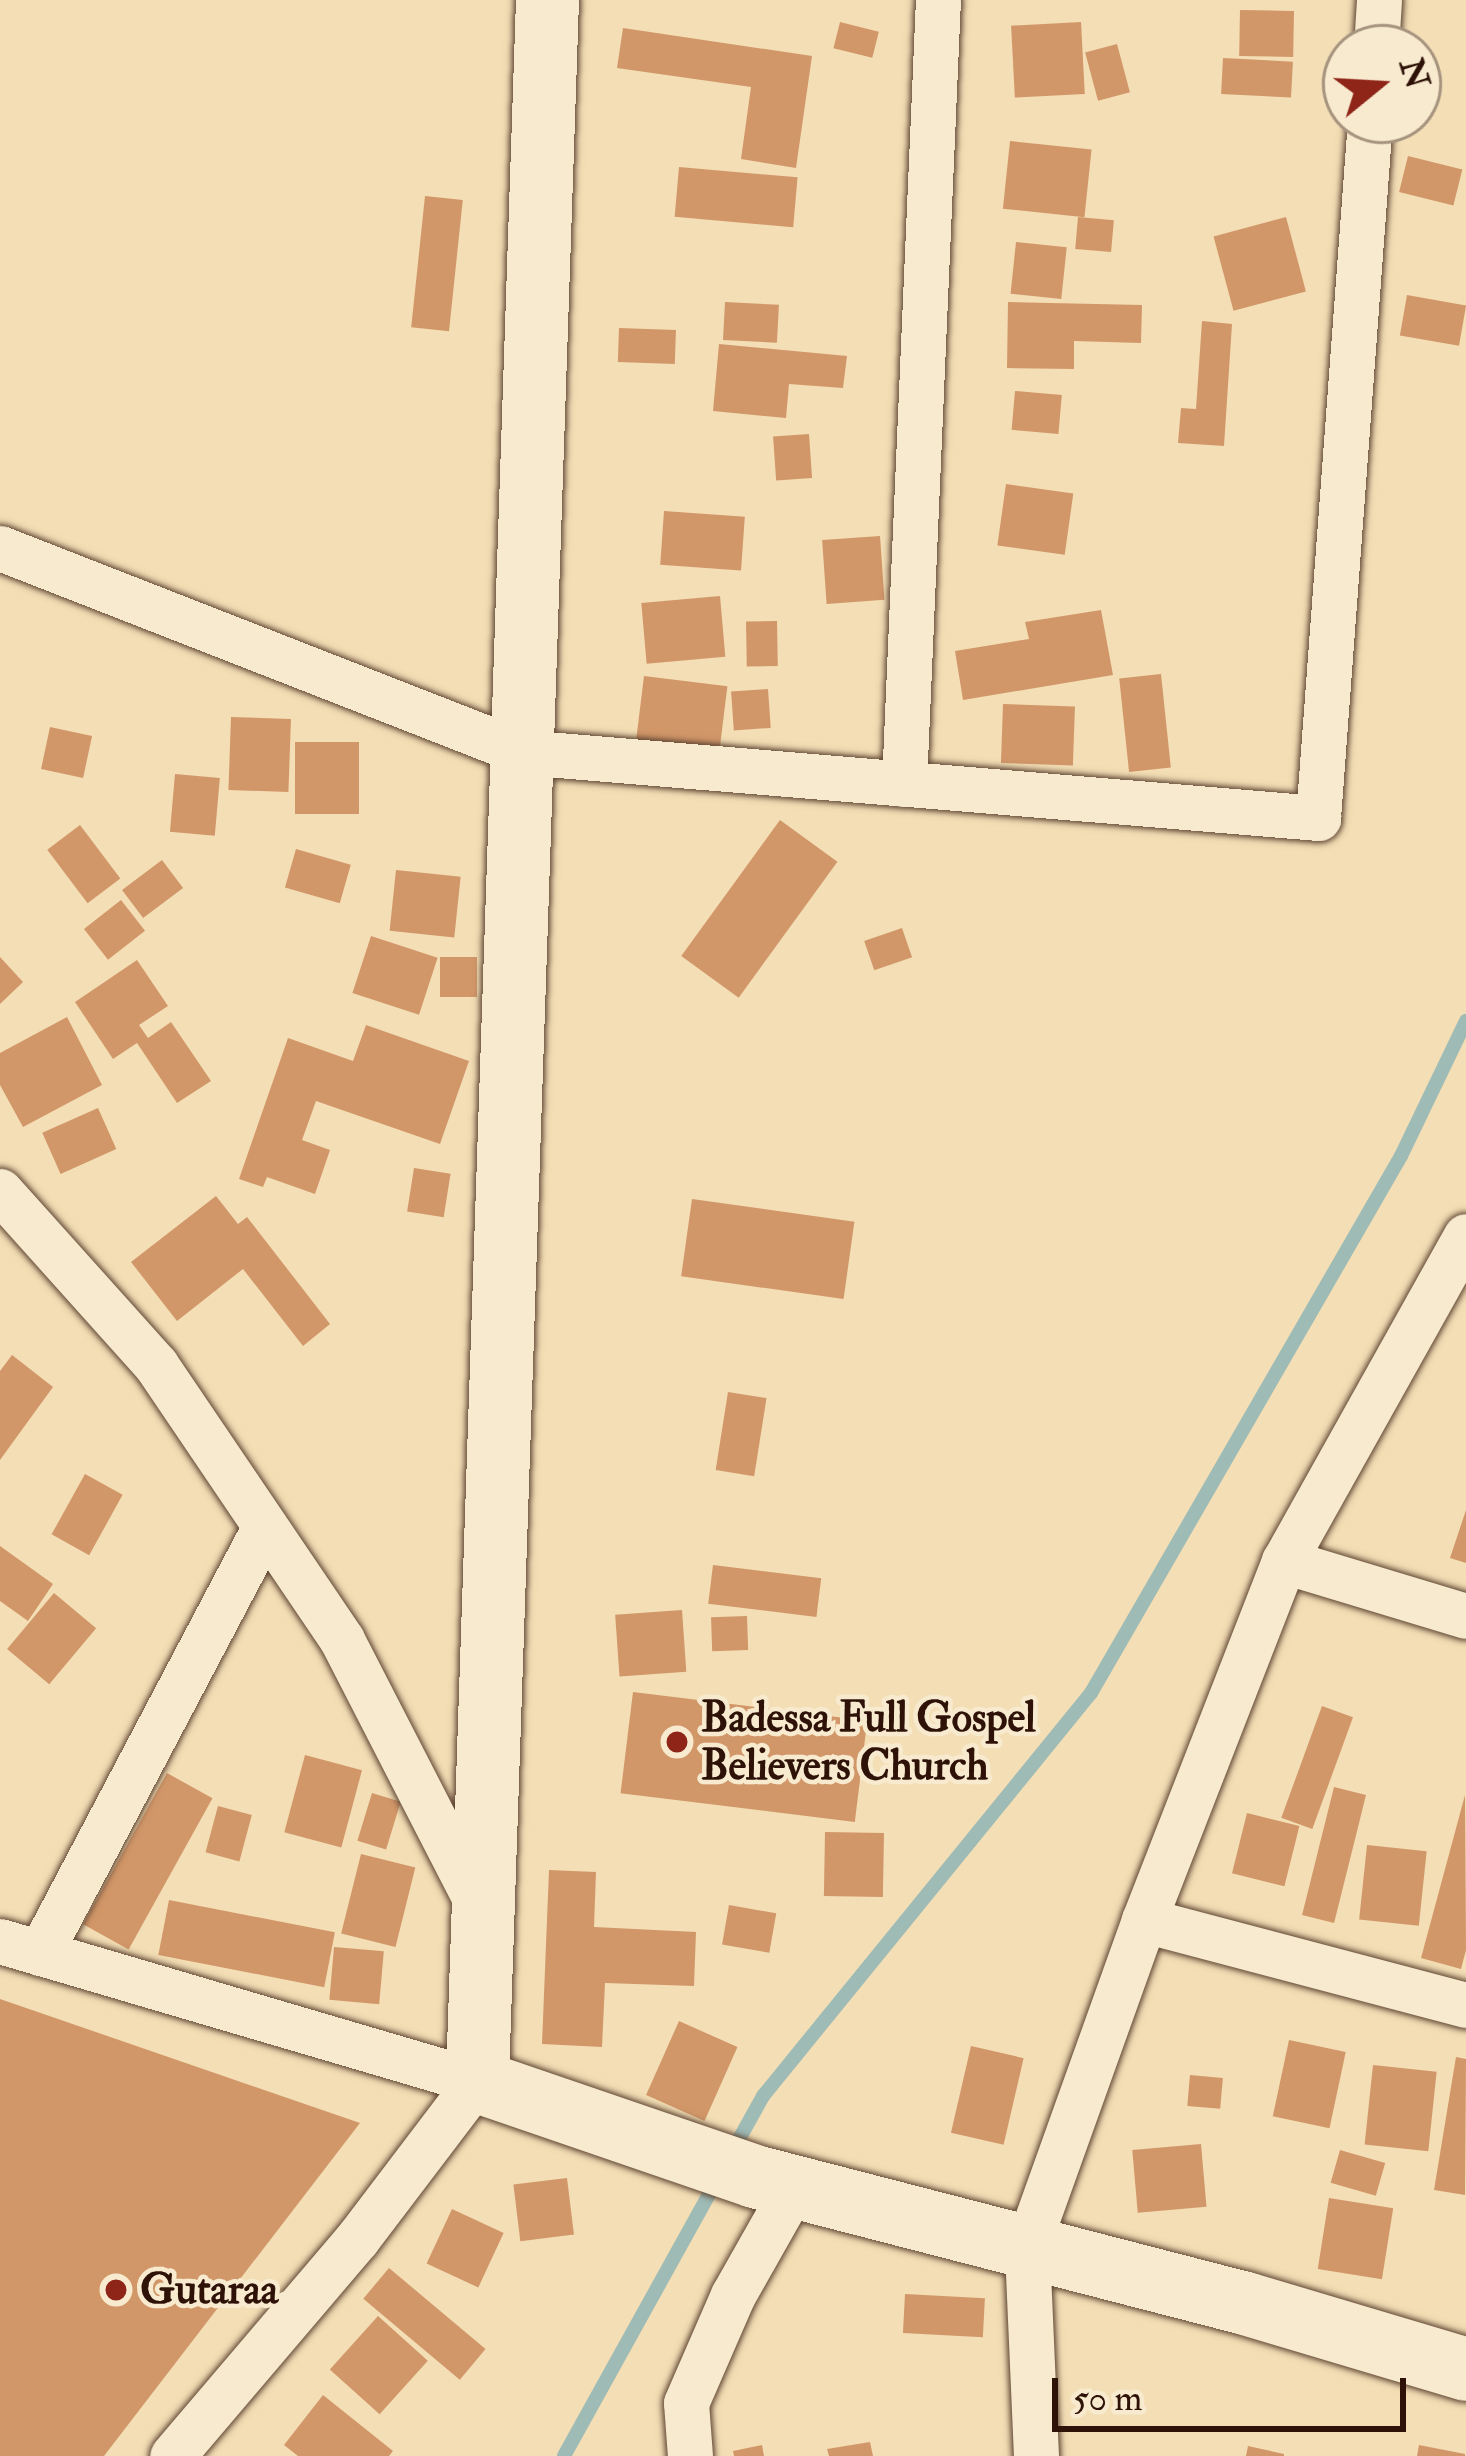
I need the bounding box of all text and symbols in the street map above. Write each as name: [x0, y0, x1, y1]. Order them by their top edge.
north arrow: [1322, 24, 1442, 144]
text: N: [1390, 53, 1438, 94]
place label: Badessa Full Gospel Believers Church: [701, 1693, 1036, 1792]
marker: Badessa Full Gospel Believers Church: [664, 1729, 690, 1755]
place label: Gutaraa: [140, 2265, 278, 2315]
marker: Gutaraa: [103, 2277, 129, 2303]
scale bar: [1058, 2354, 1412, 2428]
text: 50 m: [1073, 2376, 1142, 2421]

